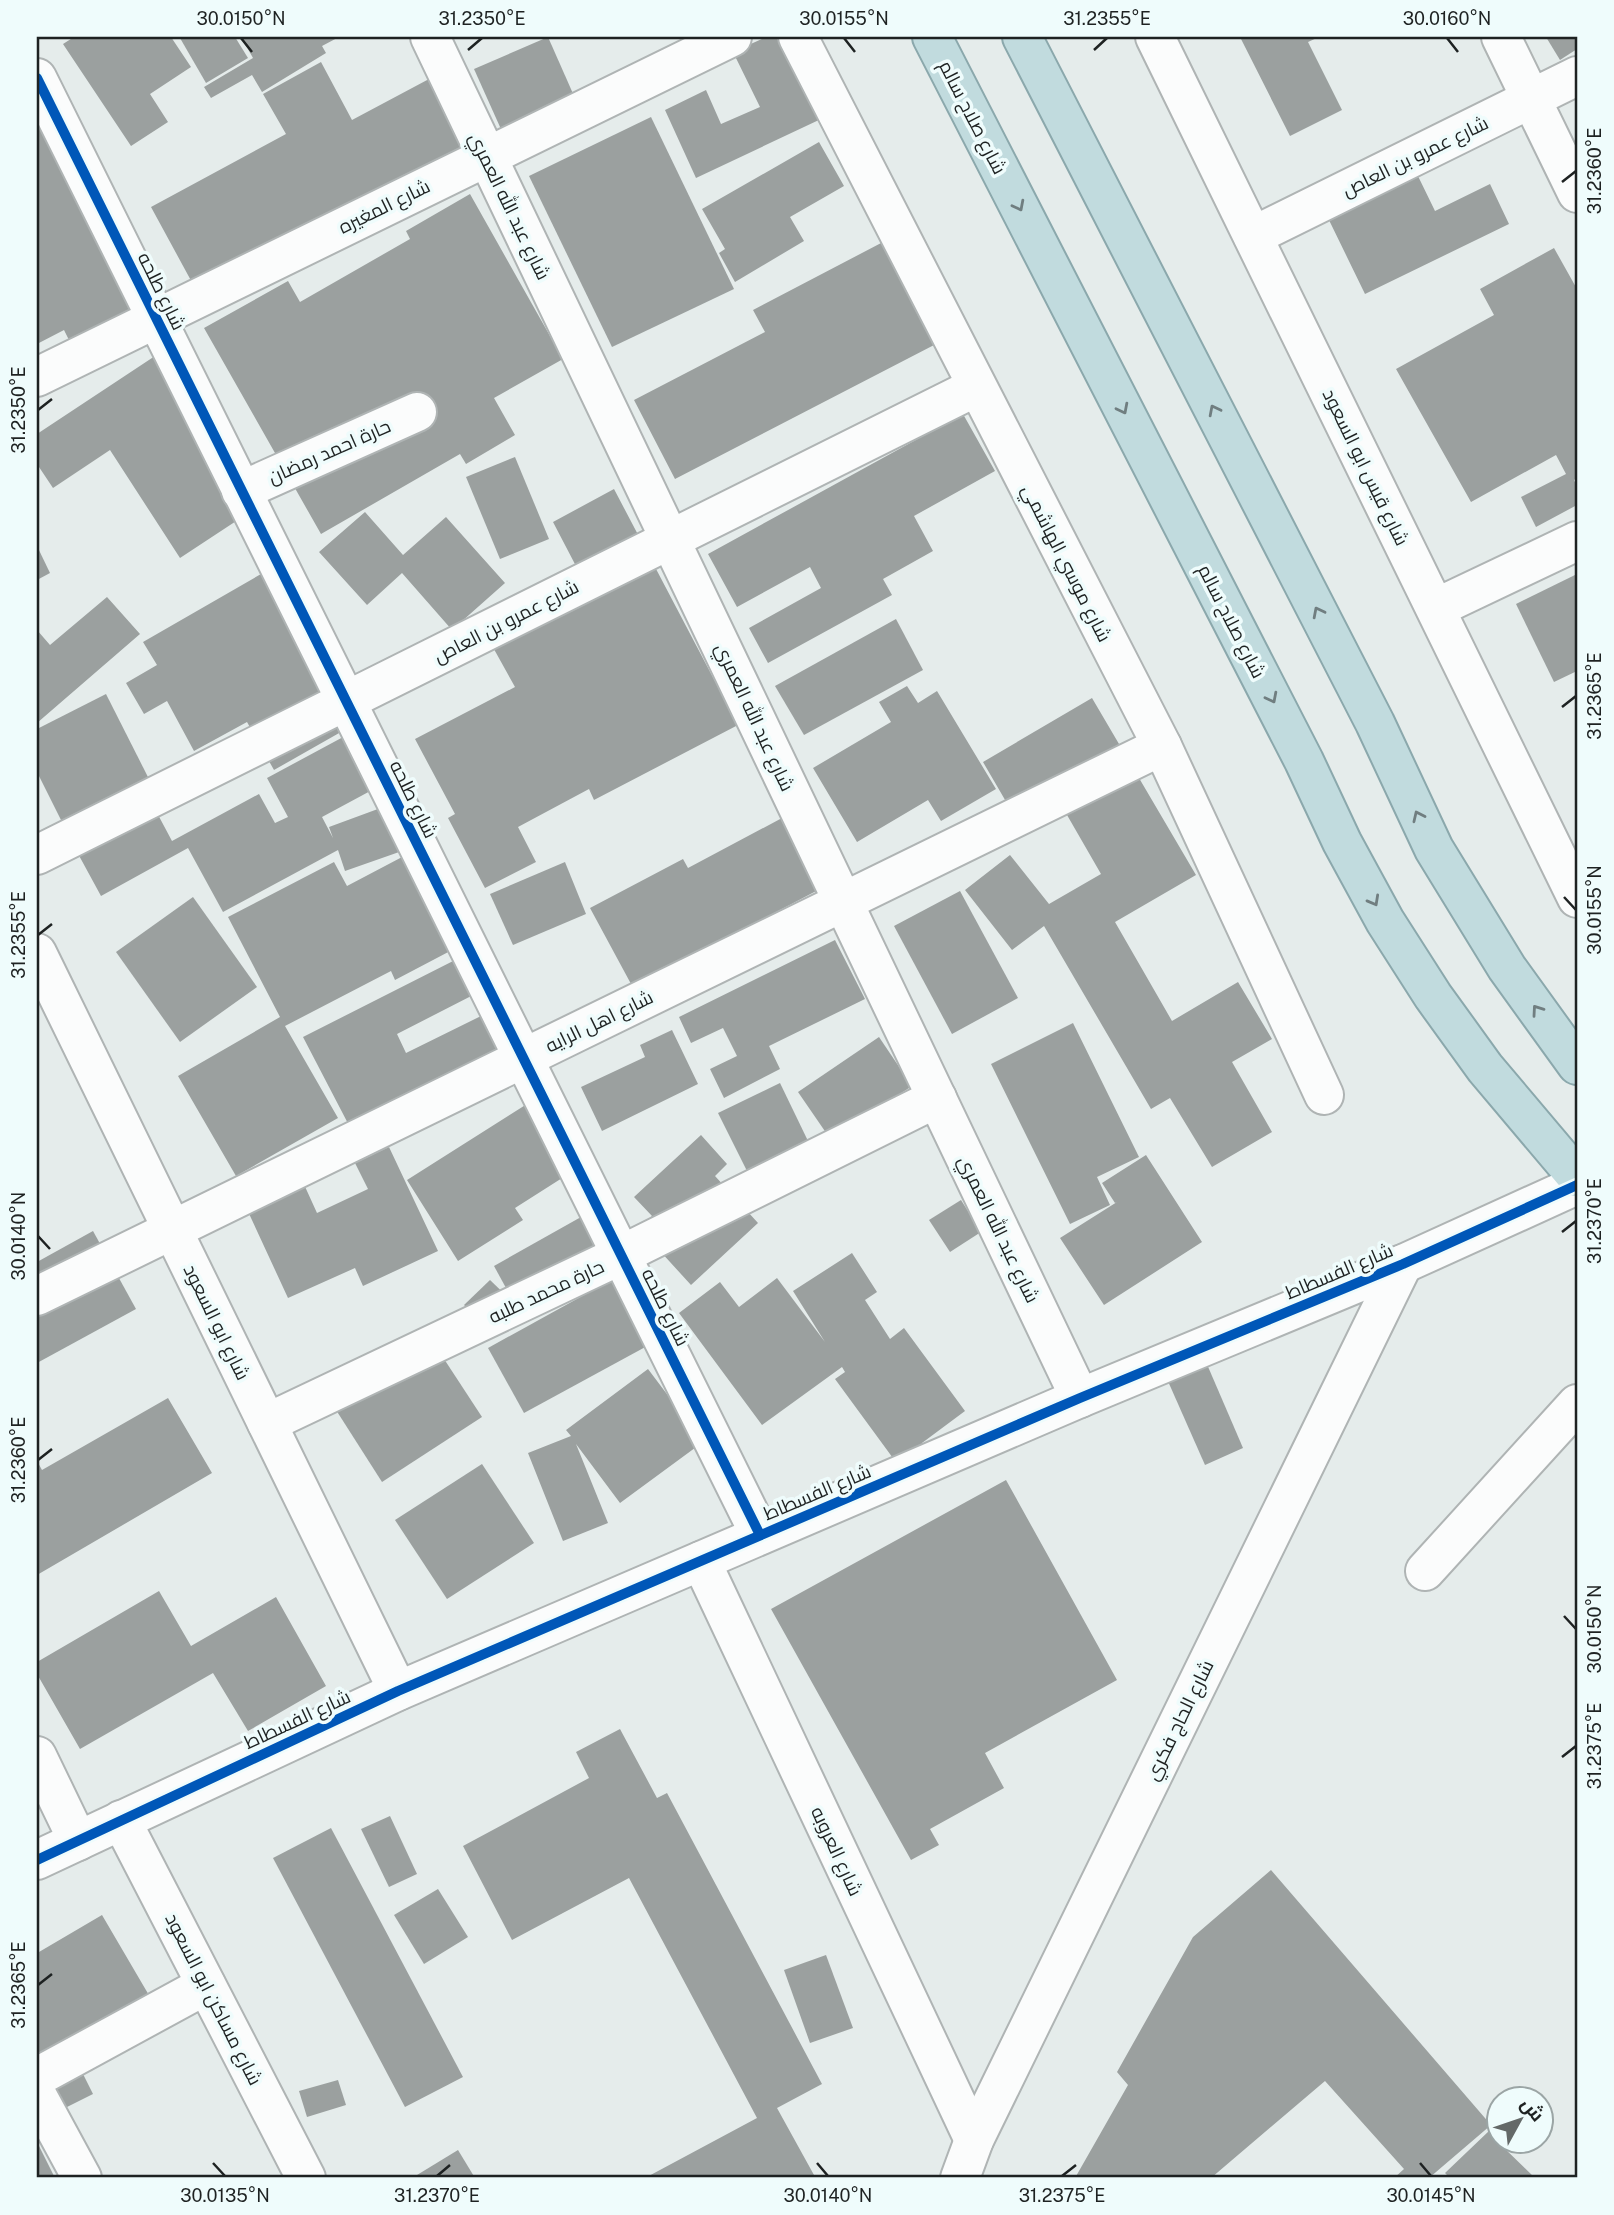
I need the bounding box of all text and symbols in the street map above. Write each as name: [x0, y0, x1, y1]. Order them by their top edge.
text: 30.0150°N: [196, 8, 286, 29]
text: 31.2350°E: [438, 8, 526, 29]
text: 30.0155°N: [799, 8, 889, 29]
text: 31.2355°E: [1063, 8, 1151, 29]
text: 30.0160°N: [1403, 8, 1491, 29]
street label: شارع صلاح سالم: [932, 57, 1011, 179]
street label: شارع عمرو بن العاص: [1338, 111, 1493, 204]
street label: شارع عبد الله العمري: [461, 128, 556, 285]
text: 31.2360°E: [1584, 128, 1605, 214]
street label: شارع المغيره: [335, 174, 435, 240]
one-way arrow: [1011, 199, 1025, 212]
street label: شارع طلحه: [131, 249, 190, 335]
text: 31.2350°E: [8, 366, 29, 454]
street label: شارع قيس ابو السعود: [1316, 385, 1413, 550]
one-way arrow: [1115, 402, 1129, 414]
one-way arrow: [1208, 405, 1222, 417]
street label: حارة احمد رمضان: [264, 414, 394, 489]
street label: شارع موسي الهاشمي: [1014, 481, 1116, 647]
street label: شارع صلاح سالم: [1191, 561, 1270, 683]
street label: شارع عمرو بن العاص: [430, 575, 584, 670]
one-way arrow: [1312, 607, 1326, 619]
street label: شارع عبد الله العمري: [707, 639, 800, 796]
text: 31.2365°E: [1584, 652, 1605, 740]
one-way arrow: [1264, 691, 1277, 703]
street label: شارع طلحه: [383, 757, 442, 843]
one-way arrow: [1412, 811, 1426, 823]
text: 30.0155°N: [1584, 865, 1605, 955]
text: 31.2355°E: [8, 891, 29, 979]
one-way arrow: [1366, 894, 1380, 907]
street label: شارع اهل الرايه: [542, 986, 658, 1059]
one-way arrow: [1532, 1005, 1545, 1018]
street label: شارع عبد الله العمري: [950, 1151, 1045, 1308]
text: 31.2370°E: [1584, 1178, 1605, 1264]
text: 30.0140°N: [8, 1192, 29, 1280]
street label: شارع الفسطاط: [1282, 1238, 1397, 1306]
street label: حارة محمد طلبه: [485, 1255, 608, 1328]
street label: شارع ابو السعود: [177, 1260, 255, 1385]
street label: شارع طلحه: [635, 1265, 694, 1351]
text: 31.2360°E: [8, 1417, 29, 1503]
street label: شارع الفسطاط: [760, 1459, 875, 1527]
text: 30.0150°N: [1584, 1584, 1605, 1674]
street label: شارع الحاج فكري: [1140, 1656, 1221, 1786]
street label: شارع الفسطاط: [240, 1685, 355, 1756]
text: 31.2375°E: [1584, 1703, 1605, 1789]
street label: شارع العروبه: [804, 1803, 867, 1900]
street label: شارع مساكن ابو السعود: [158, 1909, 267, 2090]
text: 31.2365°E: [8, 1941, 29, 2029]
north arrow: [1484, 2086, 1554, 2156]
text: ش: [1516, 2093, 1549, 2126]
text: 30.0135°N: [180, 2185, 270, 2206]
text: 31.2370°E: [394, 2185, 480, 2206]
text: 30.0140°N: [784, 2185, 872, 2206]
text: 31.2375°E: [1019, 2185, 1105, 2206]
text: 30.0145°N: [1386, 2185, 1476, 2206]

